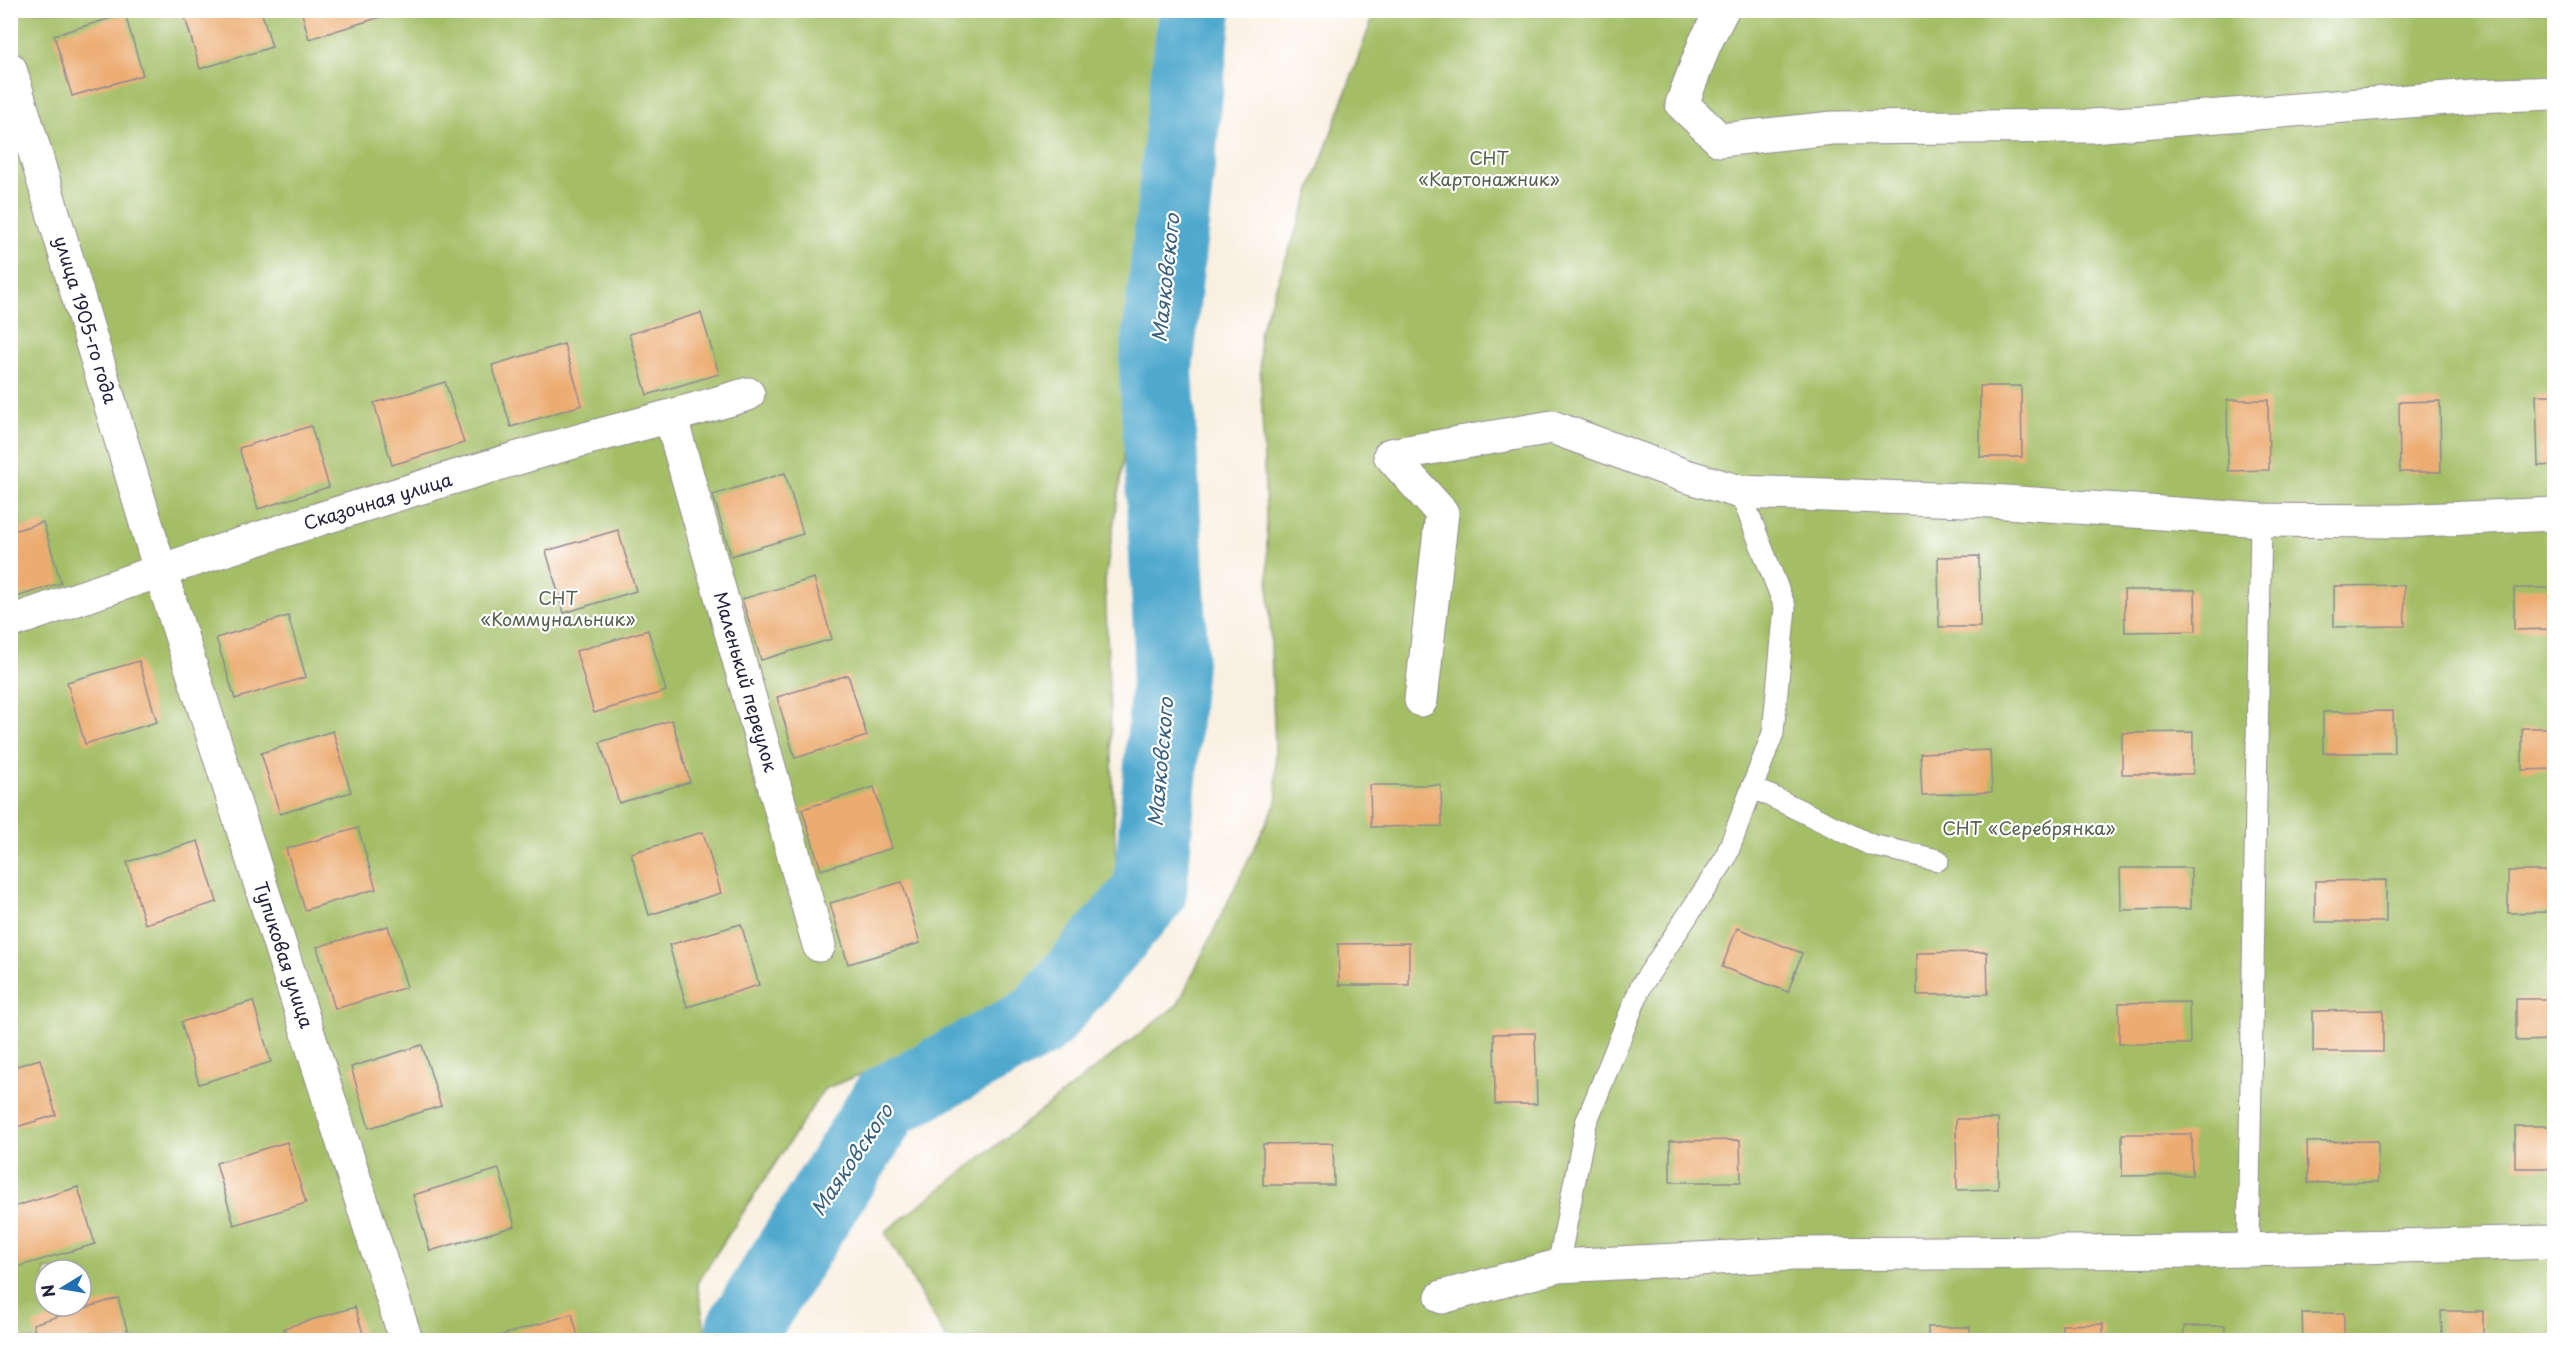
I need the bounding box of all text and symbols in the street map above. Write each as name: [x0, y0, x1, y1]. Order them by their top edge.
park label: СНТ «Картонажник»: [1418, 144, 1560, 192]
water label: Маяковского: [1143, 210, 1187, 344]
street label: улица 1905-го года: [48, 232, 125, 408]
street label: Сказочная улица: [300, 465, 456, 536]
park label: СНТ «Коммунальник»: [480, 584, 636, 632]
street label: Маленький переулок: [708, 588, 785, 775]
water label: Маяковского: [1139, 695, 1181, 828]
park label: СНТ «Серебрянка»: [1942, 814, 2116, 841]
street label: Тупиковая улица: [248, 878, 321, 1032]
water label: Маяковского: [803, 1096, 901, 1221]
north arrow: [33, 1258, 93, 1318]
text: N: [34, 1283, 60, 1300]

